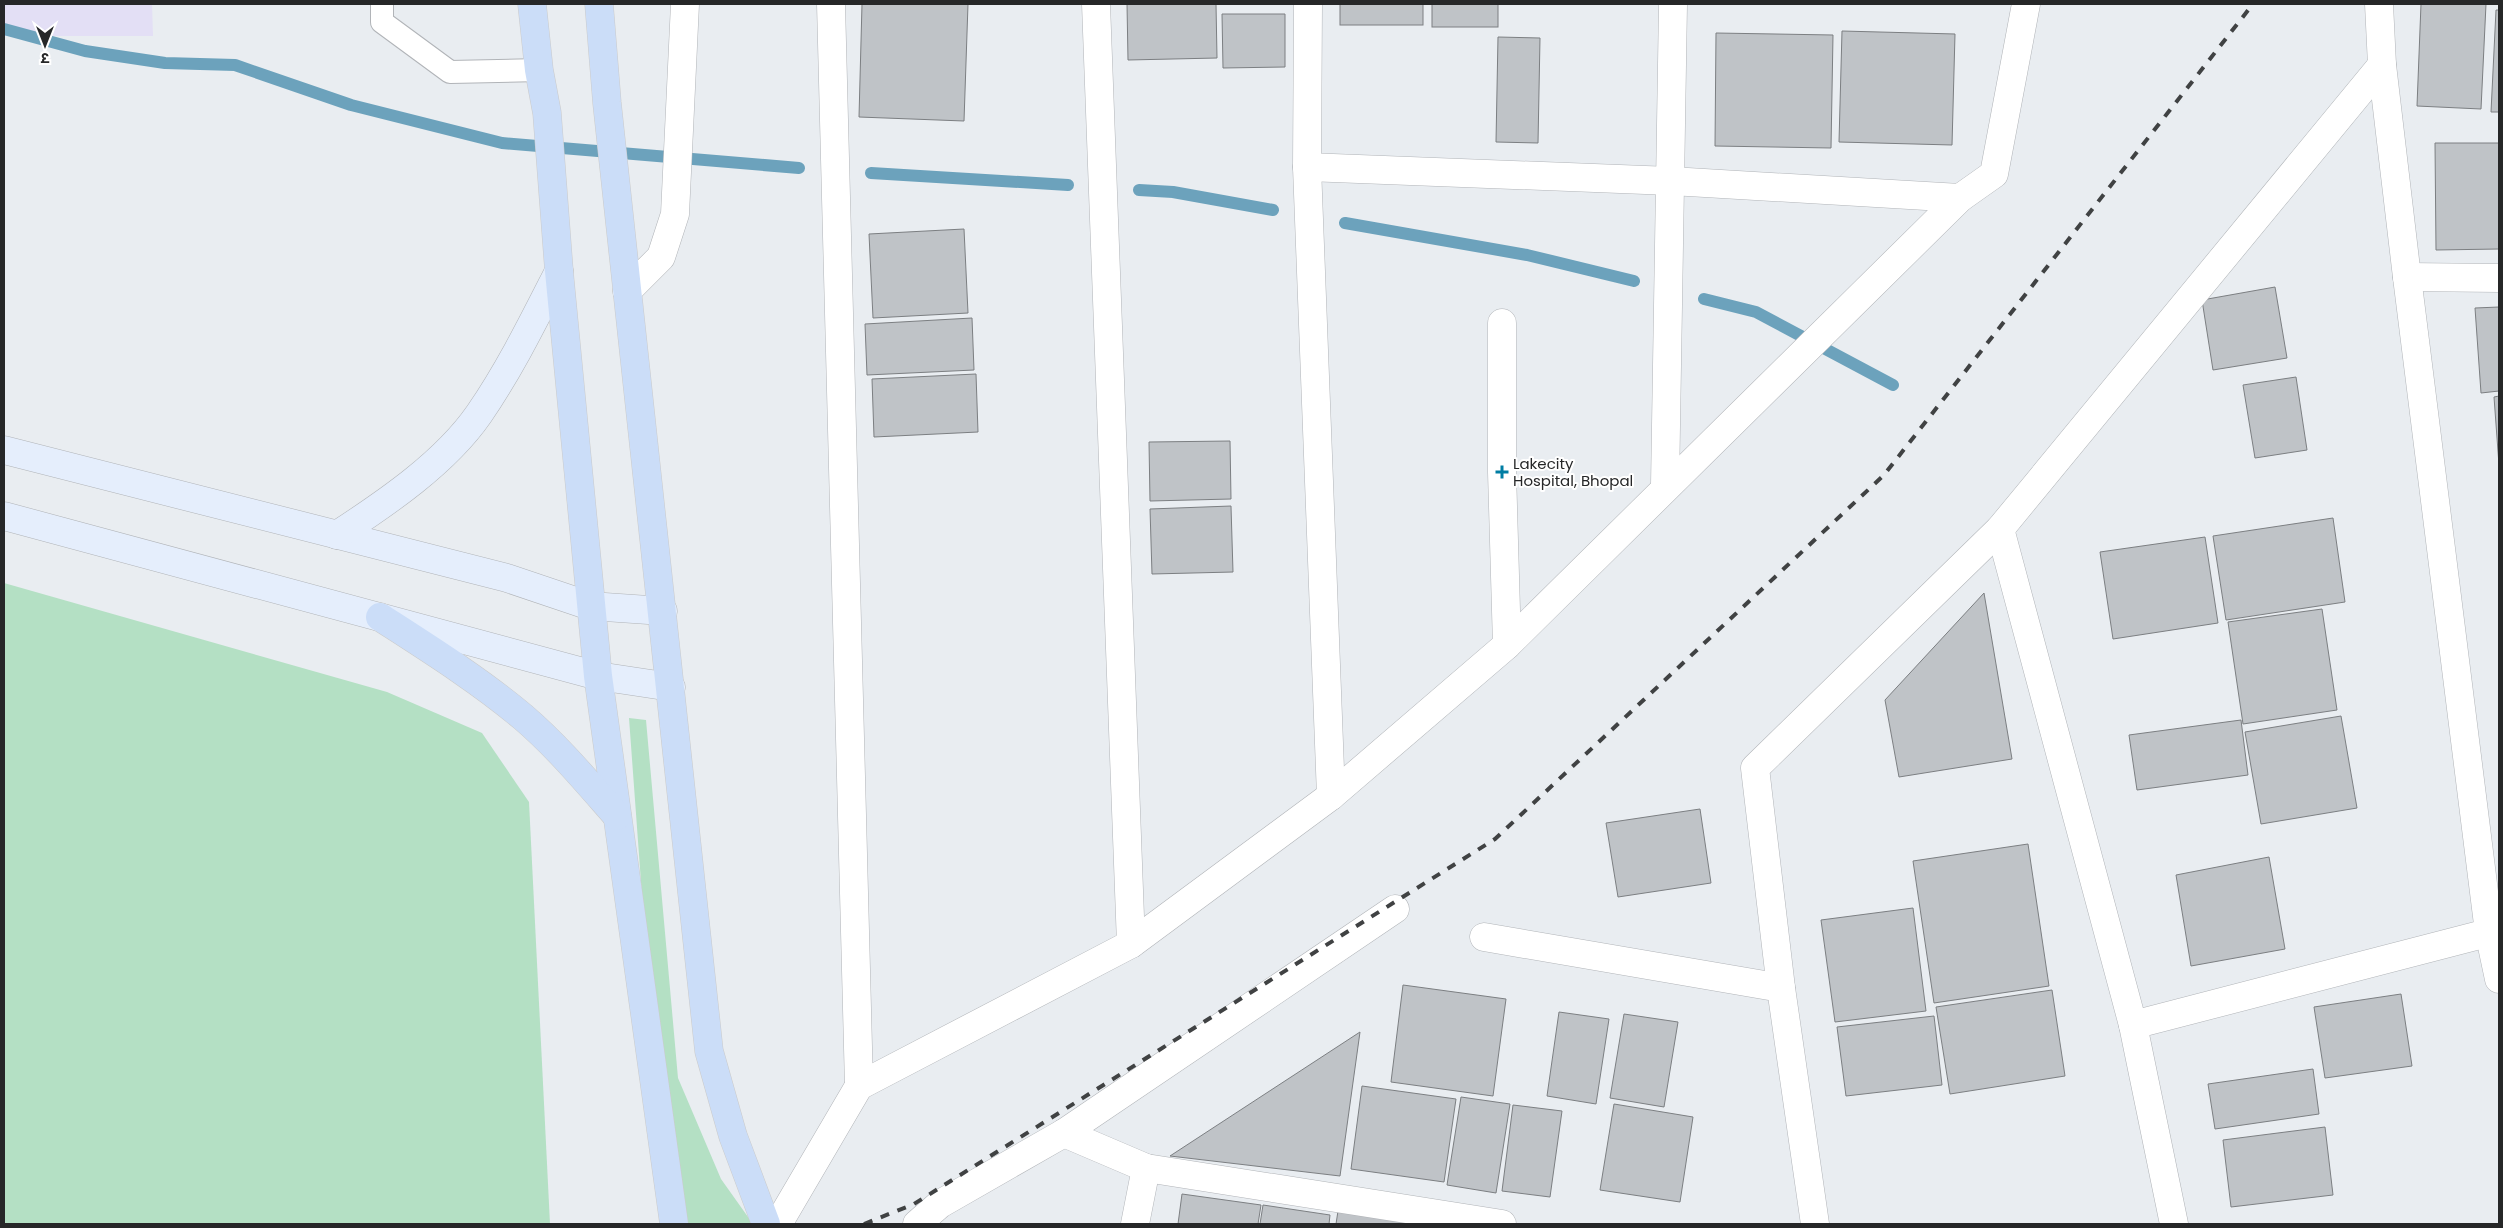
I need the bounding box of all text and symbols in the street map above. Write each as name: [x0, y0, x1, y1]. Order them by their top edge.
north arrow: [20, 20, 70, 70]
text: उ: [40, 48, 50, 68]
place label: Lakecity Hospital, Bhopal: [1513, 453, 1633, 491]
marker: Lakecity Hospital, Bhopal: [1495, 465, 1509, 479]

